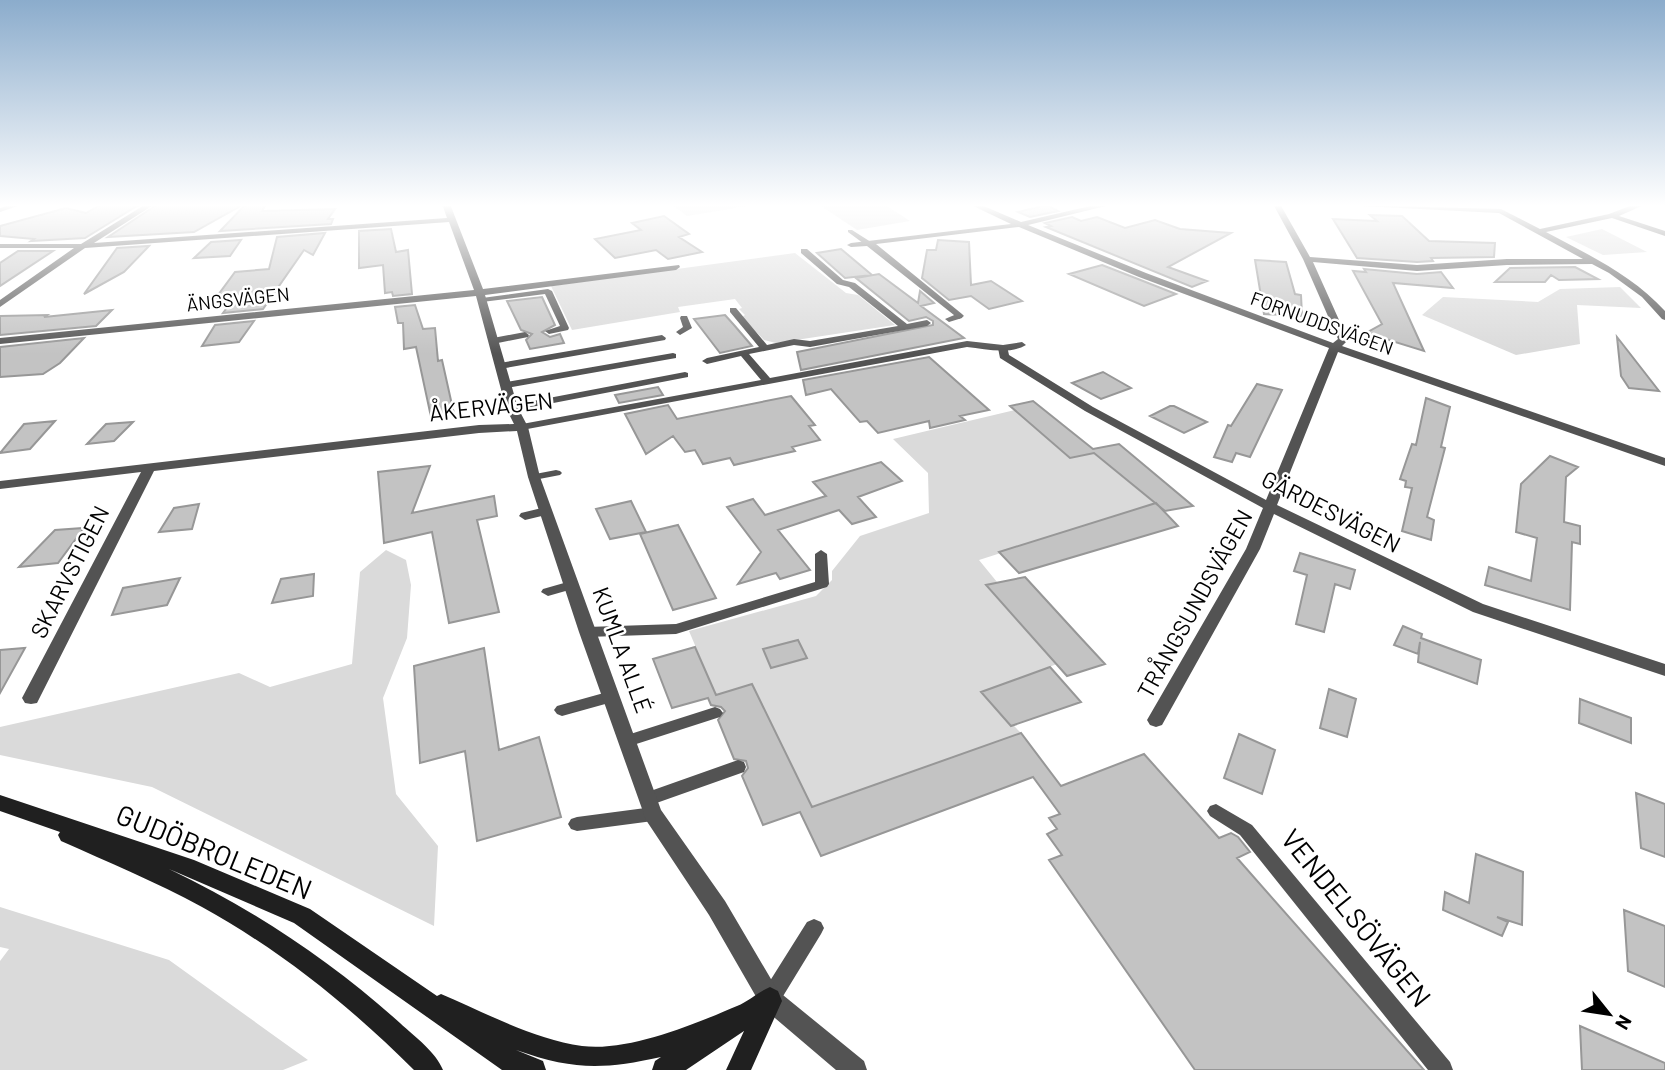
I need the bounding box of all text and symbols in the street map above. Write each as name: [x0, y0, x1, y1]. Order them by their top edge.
street label: ÄNGSVÄGEN: [185, 282, 291, 315]
street label: FORNUDDSVÄGEN: [1248, 286, 1397, 359]
street label: ÅKERVÄGEN: [428, 386, 554, 426]
street label: GÄRDESVÄGEN: [1257, 464, 1406, 558]
street label: SKARVSTIGEN: [24, 501, 114, 642]
street label: TRÅNGSUNDSVÄGEN: [1131, 504, 1258, 703]
street label: KUMLA ALLÉ: [587, 583, 659, 716]
street label: GUDÖBROLEDEN: [112, 796, 317, 906]
street label: VENDELSÖVÄGEN: [1275, 822, 1439, 1013]
north arrow: [1574, 979, 1644, 1049]
text: N: [1611, 1012, 1637, 1034]

